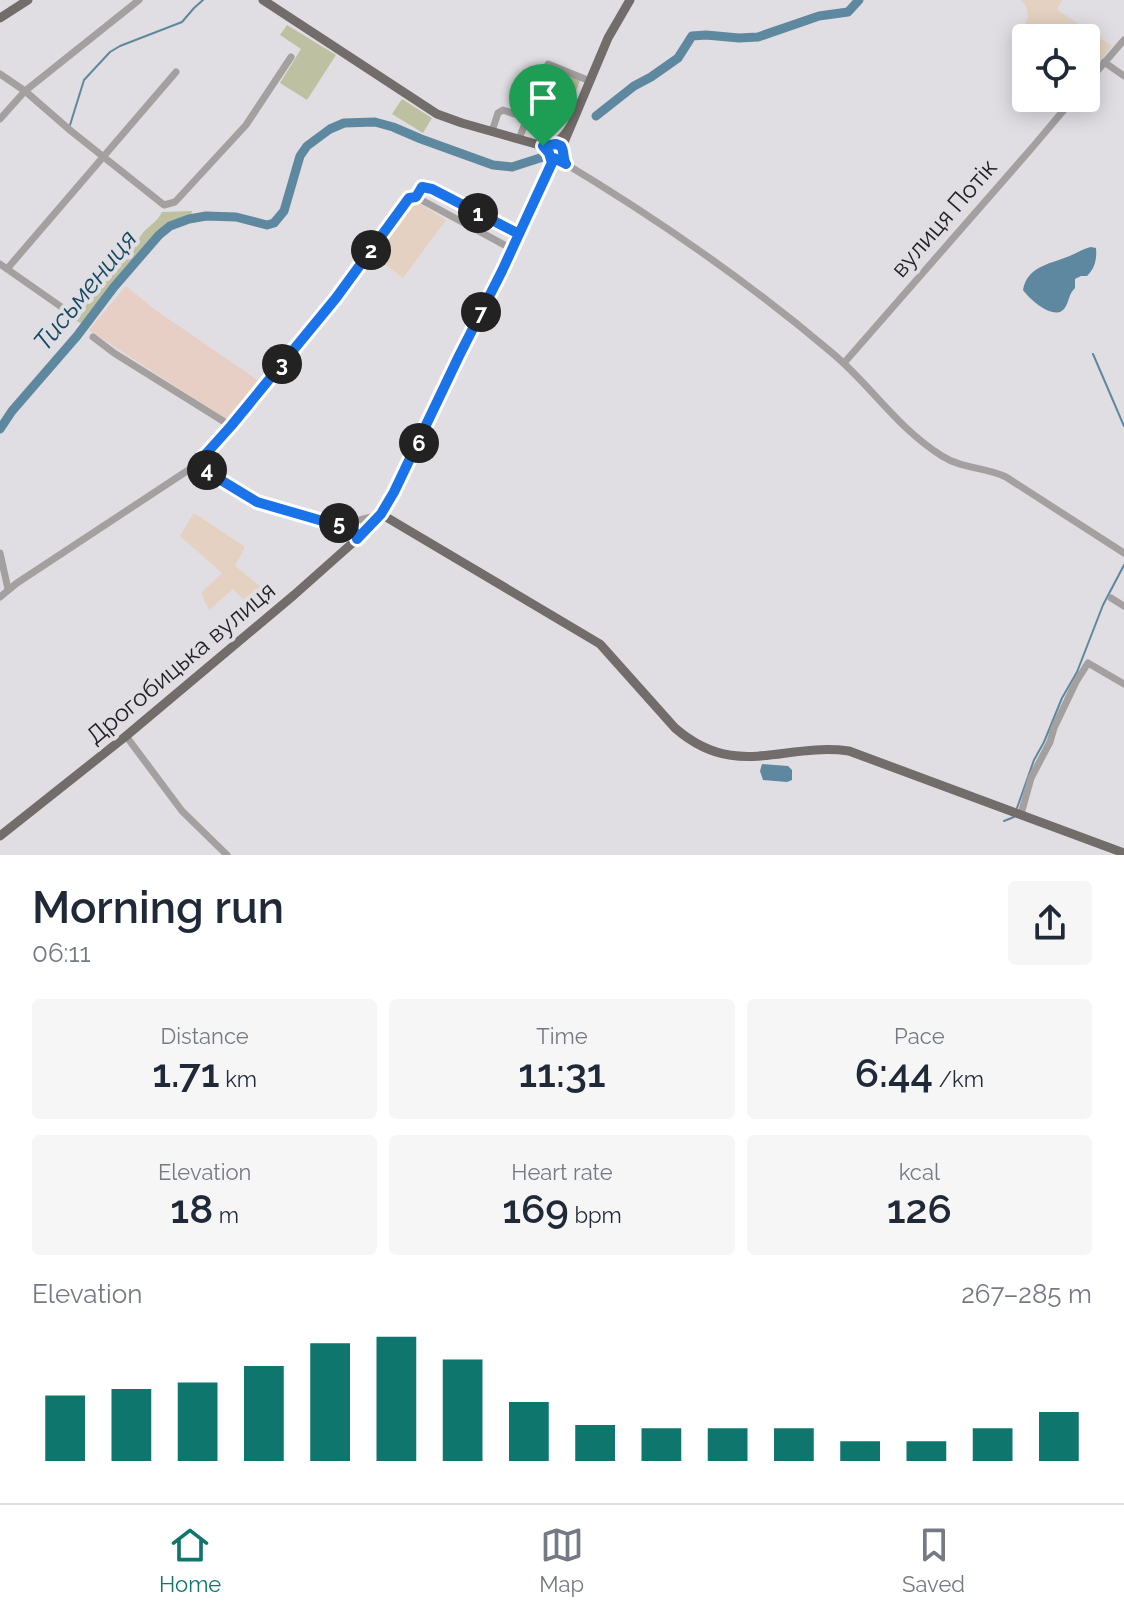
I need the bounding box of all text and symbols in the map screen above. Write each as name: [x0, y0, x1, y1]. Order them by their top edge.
map controls: [1012, 24, 1100, 112]
button: locate: [1012, 24, 1100, 112]
pin: [509, 64, 577, 146]
icon: arrive: [521, 76, 565, 120]
street label: вулиця Потік: [885, 153, 1003, 283]
pin: 1: [458, 193, 498, 233]
text: 1: [473, 200, 483, 226]
water label: Тисьмениця: [27, 224, 143, 356]
pin: 2: [351, 230, 391, 270]
text: 2: [365, 237, 377, 263]
pin: 7: [461, 292, 501, 332]
text: 7: [475, 299, 487, 325]
pin: 3: [262, 344, 302, 384]
text: 3: [276, 351, 288, 377]
pin: 6: [399, 423, 439, 463]
text: 6: [412, 430, 426, 456]
pin: 4: [187, 450, 227, 490]
text: 4: [201, 457, 213, 483]
pin: 5: [319, 503, 359, 543]
text: 5: [333, 510, 345, 536]
street label: Дрогобицька вулиця: [80, 575, 281, 750]
button: share: [1008, 881, 1092, 965]
text: Morning run: [32, 882, 284, 933]
text: 06:11: [32, 938, 91, 968]
text: Distance: [161, 1023, 249, 1049]
text: Time: [536, 1023, 588, 1049]
text: Pace: [894, 1023, 945, 1049]
text: 1.71: [152, 1049, 220, 1096]
text: 11:31: [518, 1049, 606, 1096]
text: 6:44: [855, 1049, 933, 1096]
text: km: [220, 1066, 257, 1092]
text: /km: [933, 1066, 984, 1092]
text: Elevation: [158, 1159, 251, 1185]
text: Heart rate: [511, 1159, 613, 1185]
text: kcal: [899, 1159, 940, 1185]
text: 18: [170, 1185, 213, 1232]
text: 169: [502, 1185, 569, 1232]
text: 126: [887, 1185, 952, 1232]
text: m: [213, 1202, 239, 1228]
text: bpm: [569, 1202, 622, 1228]
text: Elevation: [32, 1279, 142, 1309]
text: 267–285 m: [961, 1279, 1092, 1309]
tab: Home: [159, 1523, 221, 1597]
tab: Map: [539, 1523, 584, 1597]
tab: Saved: [902, 1523, 965, 1597]

